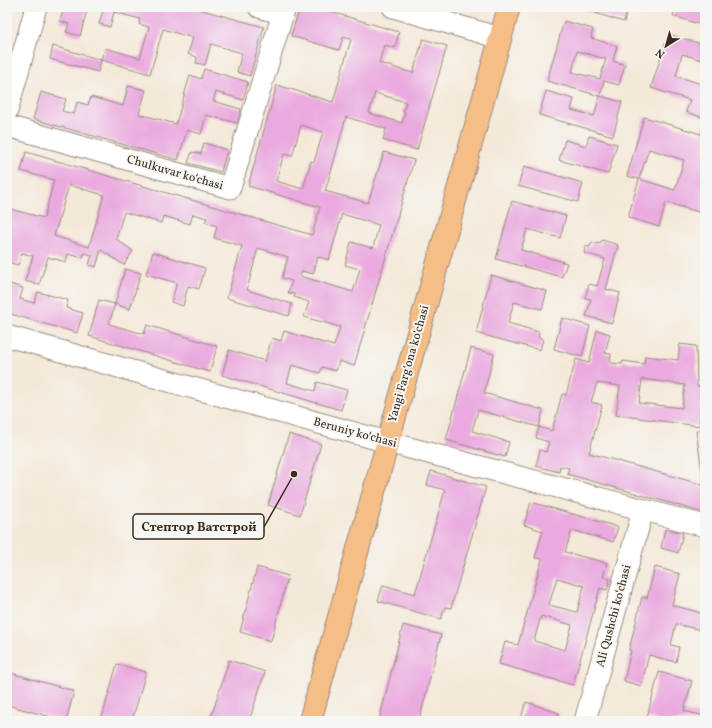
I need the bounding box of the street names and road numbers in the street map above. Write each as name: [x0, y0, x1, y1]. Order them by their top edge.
street label: Chulkuvar koʻchasi: [125, 152, 225, 195]
street label: Yangi Fargʻona koʻchasi: [385, 303, 433, 424]
street label: Beruniy koʻchasi: [312, 414, 399, 452]
street label: Ali Qushchi koʻchasi: [593, 563, 635, 669]

